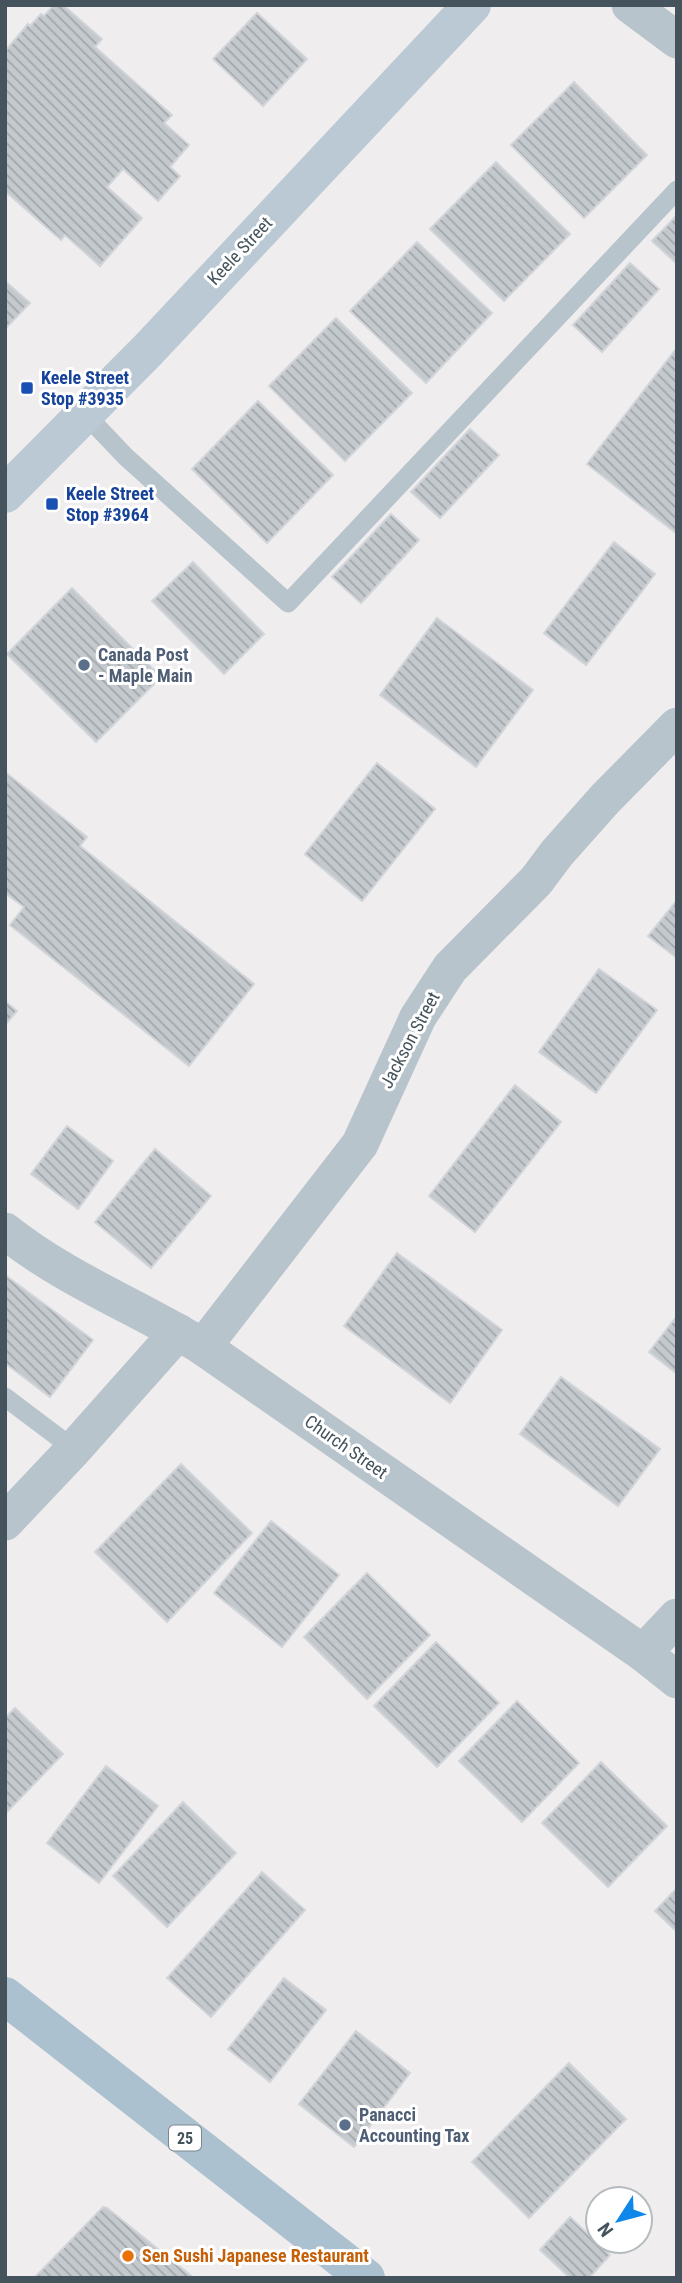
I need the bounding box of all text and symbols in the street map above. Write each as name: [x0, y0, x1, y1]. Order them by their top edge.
street label: Keele Street: [203, 212, 276, 289]
place label: Keele Street Stop #3935: [41, 367, 130, 409]
marker: Keele Street Stop #3935: [19, 380, 35, 396]
place label: Keele Street Stop #3964: [66, 483, 155, 525]
marker: Keele Street Stop #3964: [44, 496, 60, 512]
place label: Canada Post - Maple Main: [98, 644, 193, 686]
marker: Canada Post - Maple Main: [76, 657, 92, 673]
street label: Jackson Street: [375, 988, 444, 1092]
street label: Church Street: [301, 1410, 392, 1483]
place label: Panacci Accounting Tax: [359, 2104, 470, 2146]
marker: Panacci Accounting Tax: [337, 2117, 353, 2133]
road number: 25: [169, 2126, 201, 2150]
north arrow: [584, 2185, 654, 2255]
text: N: [593, 2218, 618, 2241]
place label: Sen Sushi Japanese Restaurant: [142, 2245, 369, 2266]
marker: Sen Sushi Japanese Restaurant: [120, 2248, 136, 2264]

